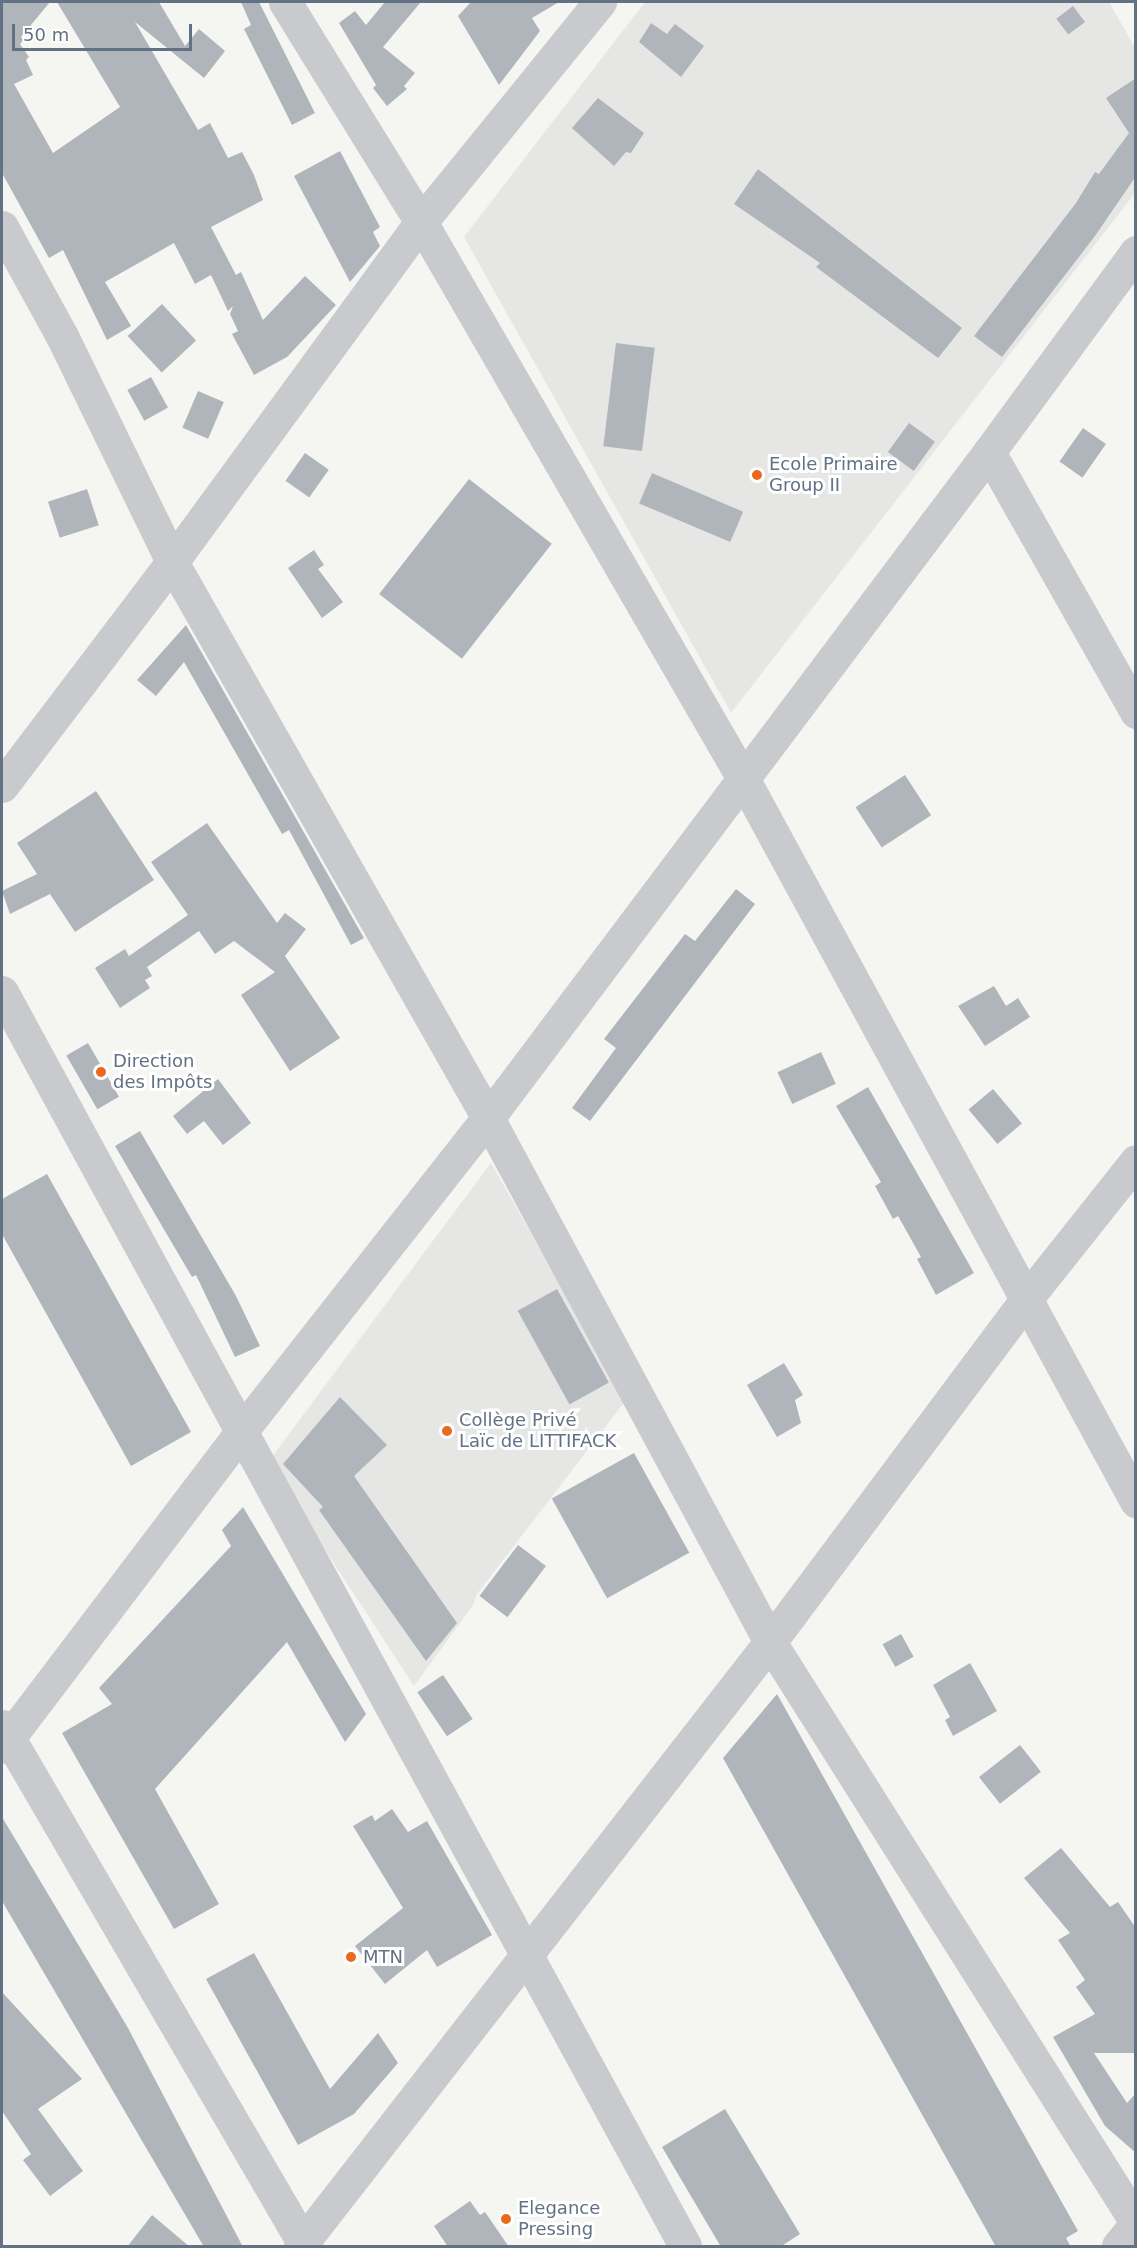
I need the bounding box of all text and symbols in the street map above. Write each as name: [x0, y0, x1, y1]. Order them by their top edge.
scale bar: [15, 12, 195, 50]
text: 50 m: [23, 24, 69, 45]
place label: Ecole Primaire Group II: [769, 454, 898, 496]
marker: Ecole Primaire Group II: [750, 468, 764, 482]
place label: Direction des Impôts: [113, 1051, 212, 1094]
marker: Direction des Impôts: [94, 1065, 108, 1079]
place label: Collège Privé Laïc de LITTIFACK: [459, 1410, 616, 1452]
marker: Collège Privé Laïc de LITTIFACK: [440, 1424, 454, 1438]
place label: MTN: [363, 1946, 403, 1968]
marker: MTN: [344, 1950, 358, 1964]
place label: Elegance Pressing: [518, 2198, 600, 2240]
marker: Elegance Pressing: [499, 2212, 513, 2226]

